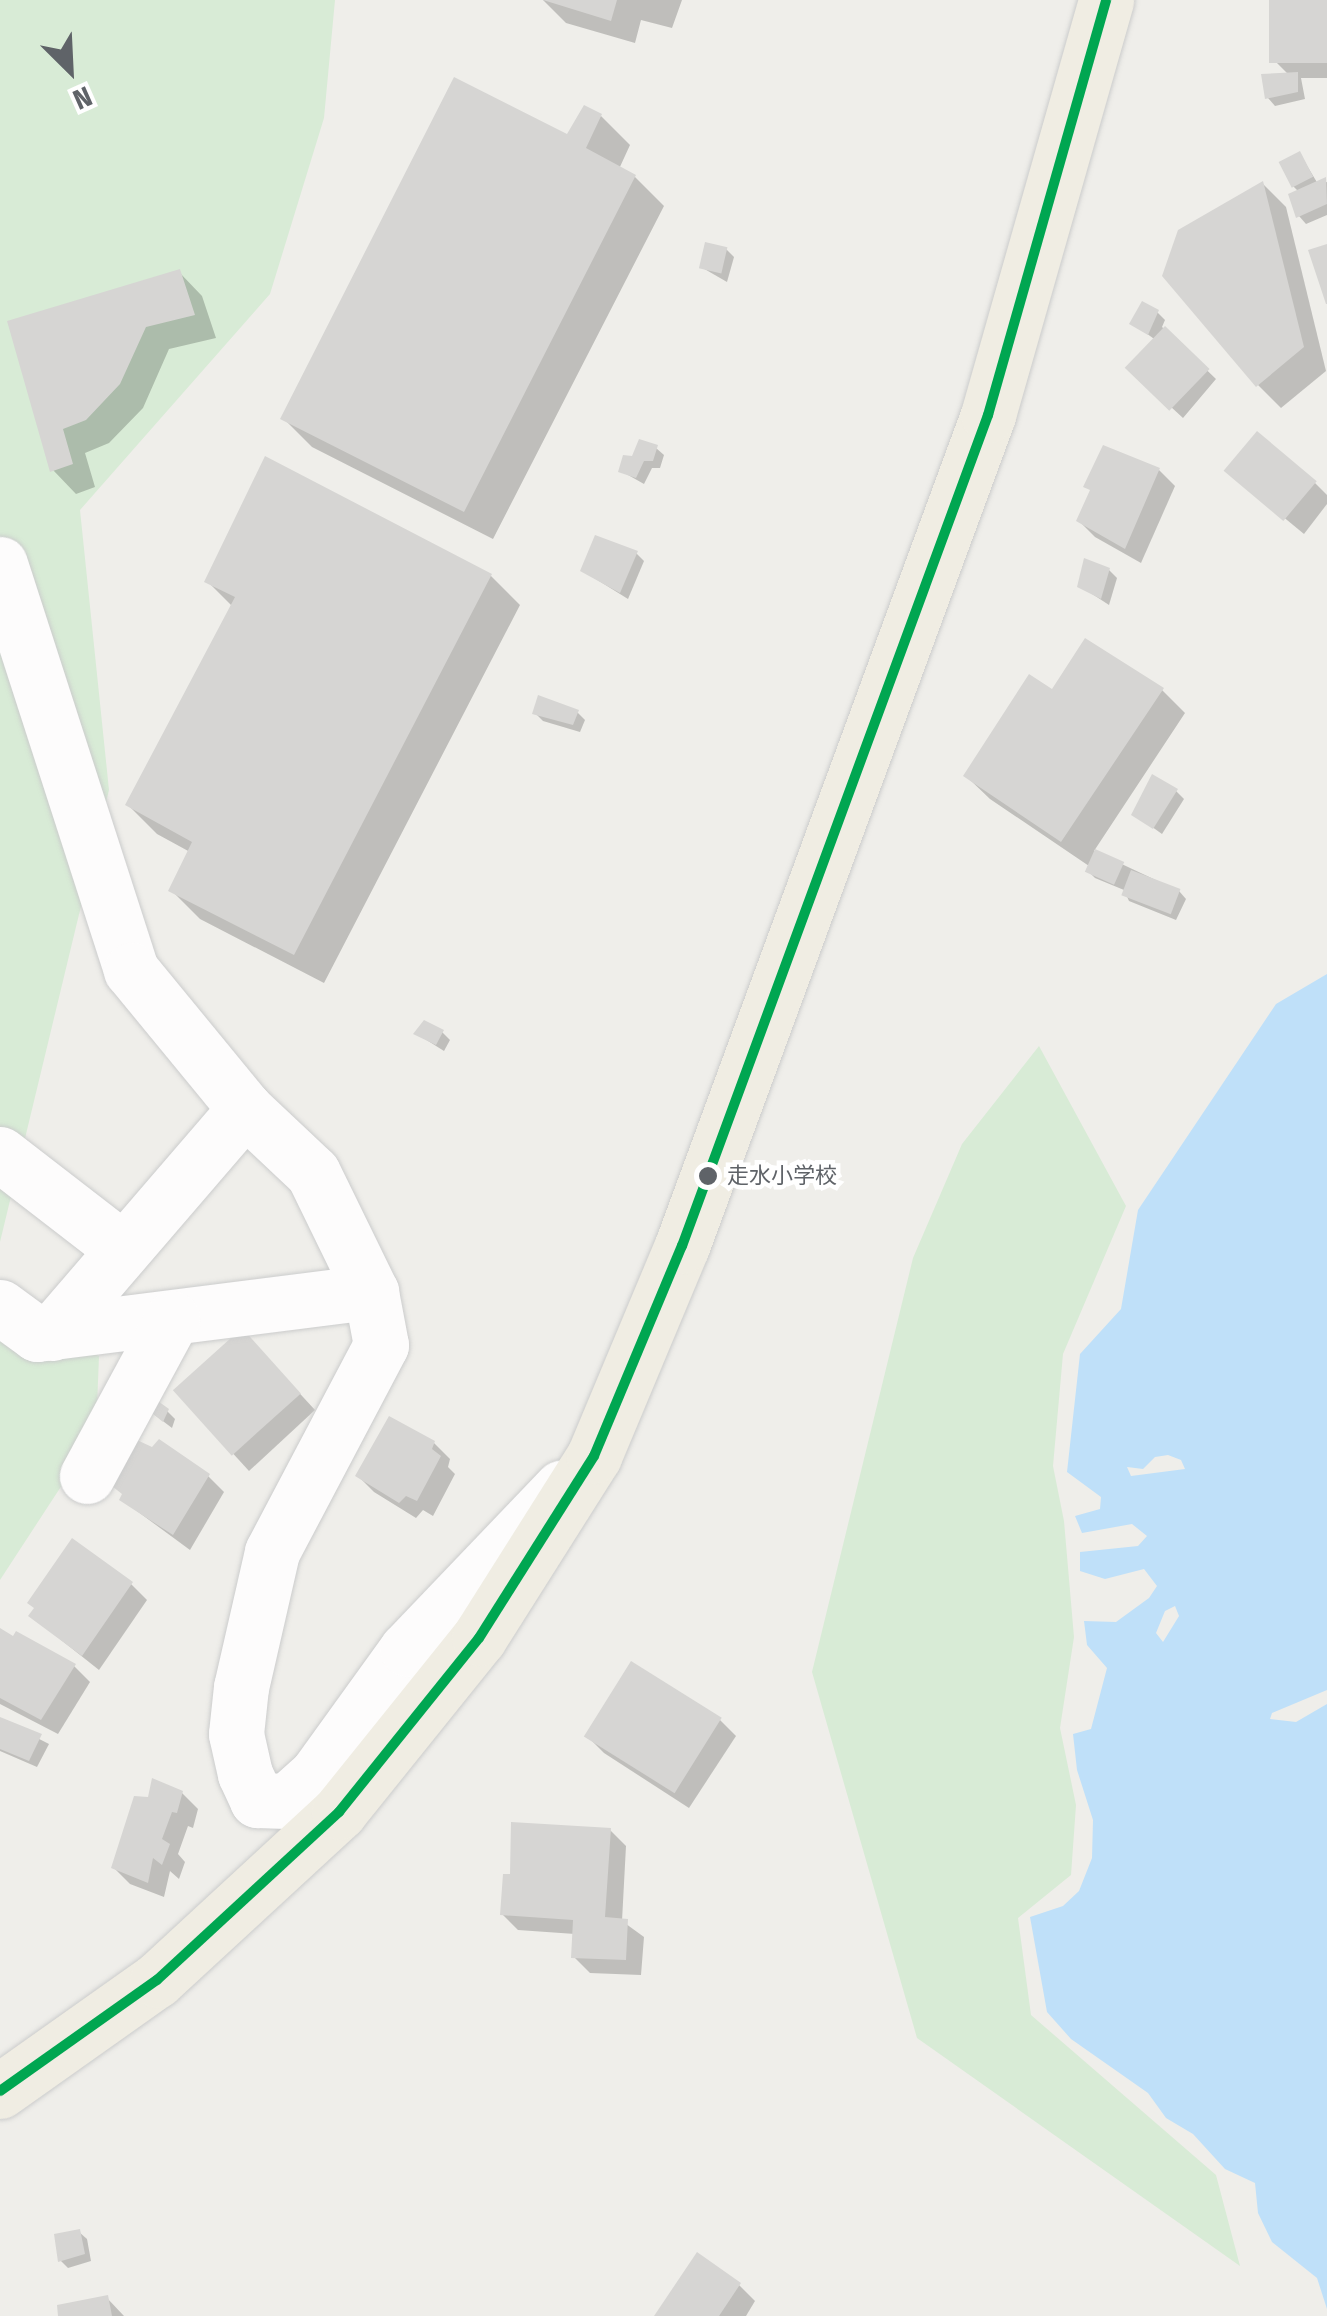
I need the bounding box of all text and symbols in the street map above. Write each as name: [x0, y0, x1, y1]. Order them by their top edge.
north arrow: [20, 20, 120, 120]
text: N: [68, 79, 97, 116]
place label: 走水小学校: [727, 1163, 837, 1189]
marker: 走水小学校: [698, 1166, 718, 1186]

